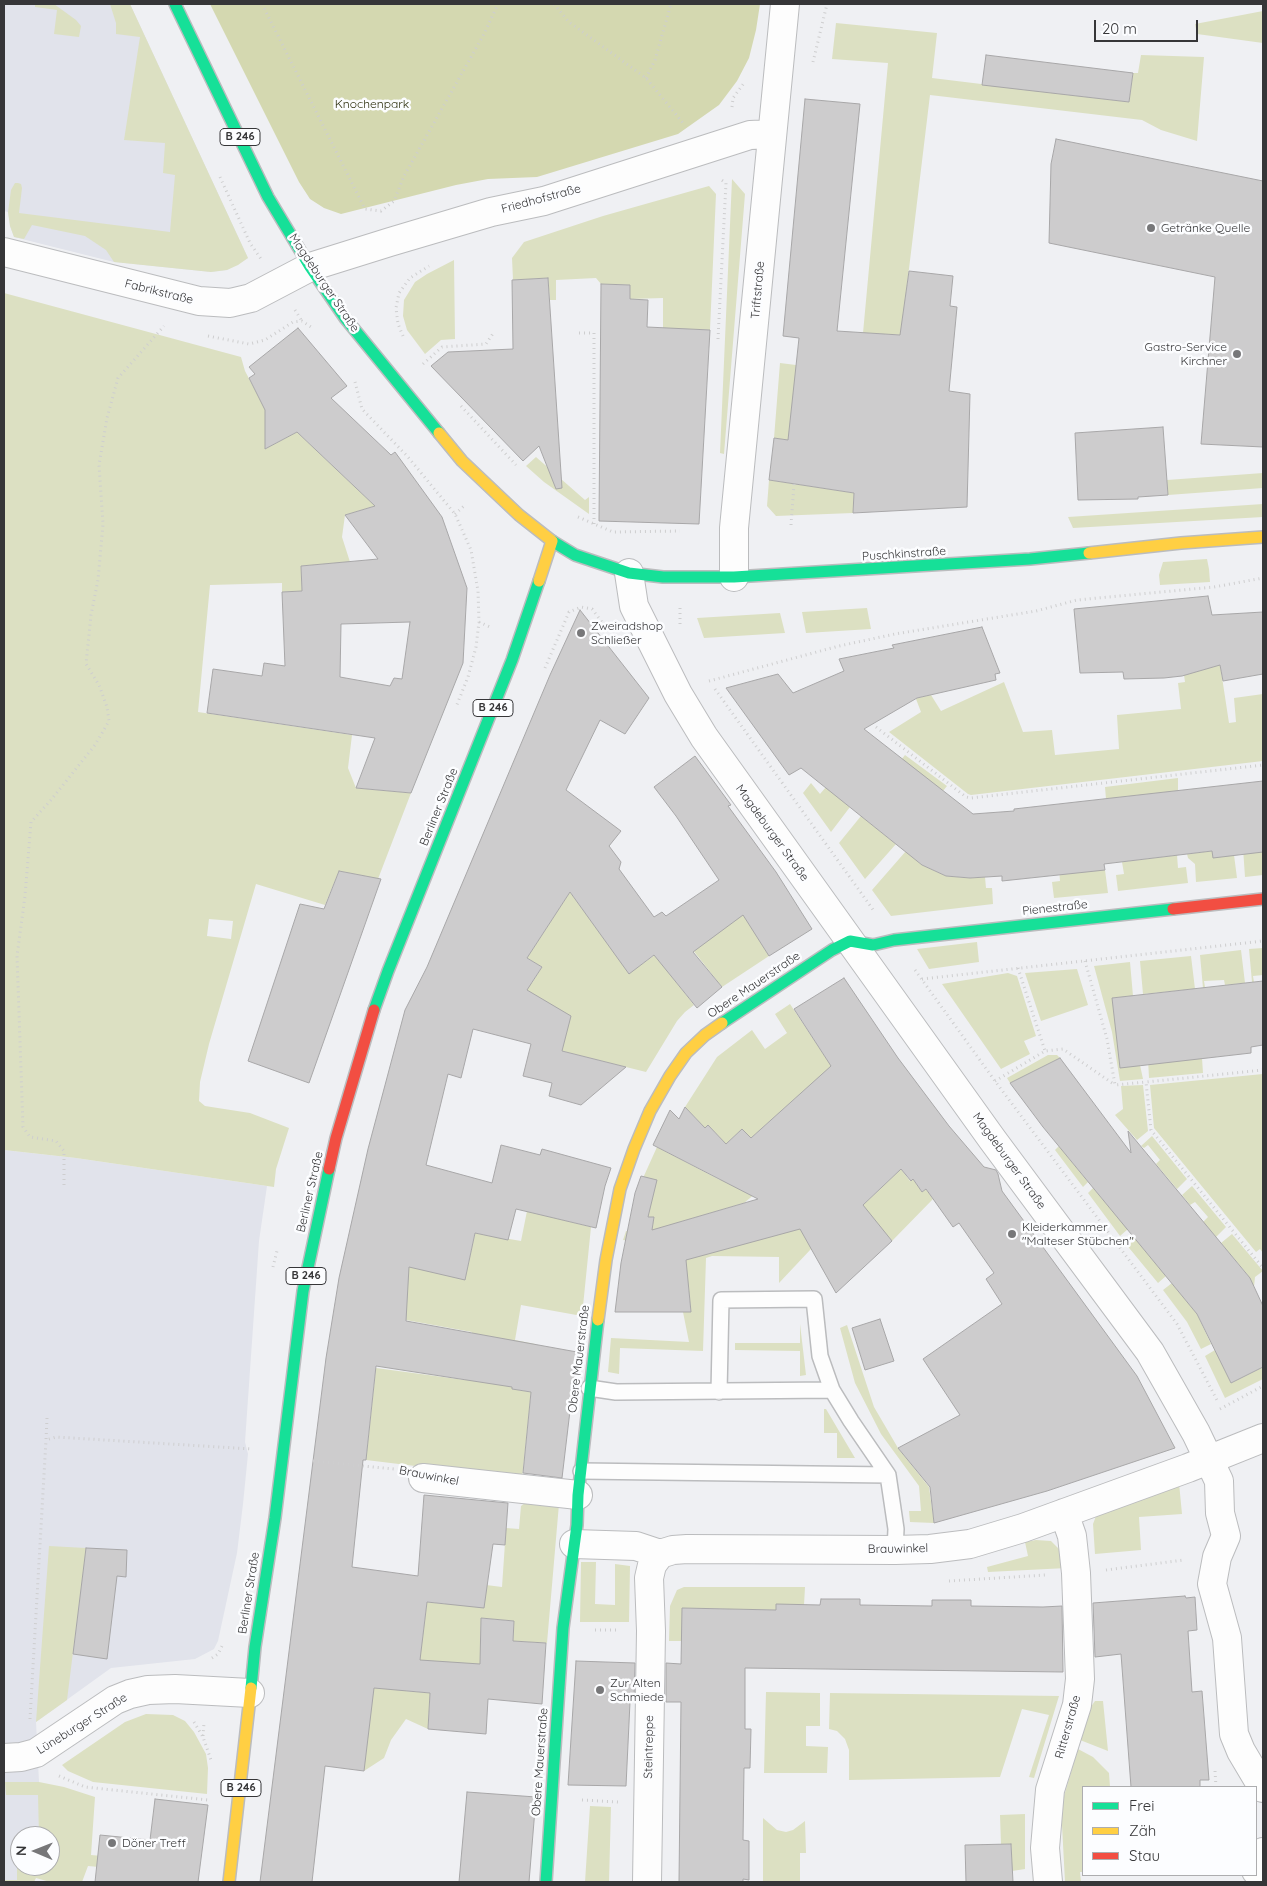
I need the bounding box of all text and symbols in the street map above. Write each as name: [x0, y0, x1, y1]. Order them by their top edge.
scale bar: [1097, 10, 1201, 42]
text: 20 m: [1102, 19, 1137, 38]
park label: Knochenpark: [335, 97, 409, 111]
road number: B 246: [220, 128, 260, 146]
street label: Friedhofstraße: [500, 181, 582, 217]
place label: Getränke Quelle: [1161, 221, 1250, 235]
marker: Getränke Quelle: [1145, 222, 1157, 234]
street label: Magdeburger Straße: [286, 231, 362, 335]
street label: Triftstraße: [748, 261, 768, 319]
street label: Fabrikstraße: [123, 277, 195, 307]
place label: Gastro-Service Kirchner: [1145, 340, 1227, 368]
marker: Gastro-Service Kirchner: [1231, 348, 1243, 360]
street label: Puschkinstraße: [862, 544, 946, 564]
place label: Zweiradshop Schließer: [591, 619, 663, 647]
marker: Zweiradshop Schließer: [575, 627, 587, 639]
road number: B 246: [473, 700, 513, 716]
street label: Berliner Straße: [417, 766, 461, 848]
street label: Magdeburger Straße: [732, 782, 812, 884]
street label: Pienestraße: [1022, 897, 1088, 919]
street label: Obere Mauerstraße: [705, 949, 803, 1021]
street label: Magdeburger Straße: [969, 1110, 1049, 1212]
street label: Berliner Straße: [294, 1150, 326, 1234]
place label: Kleiderkammer "Malteser Stübchen": [1022, 1220, 1134, 1248]
marker: Kleiderkammer "Malteser Stübchen": [1006, 1228, 1018, 1240]
road number: B 246: [286, 1268, 326, 1284]
street label: Obere Mauerstraße: [565, 1304, 593, 1414]
street label: Brauwinkel: [398, 1463, 460, 1489]
street label: Brauwinkel: [868, 1541, 928, 1557]
street label: Berliner Straße: [235, 1551, 263, 1635]
place label: Zur Alten Schmiede: [610, 1676, 664, 1704]
marker: Zur Alten Schmiede: [594, 1684, 606, 1696]
street label: Lüneburger Straße: [34, 1690, 130, 1758]
street label: Ritterstraße: [1052, 1693, 1084, 1761]
street label: Obere Mauerstraße: [529, 1707, 551, 1817]
street label: Steintreppe: [641, 1715, 657, 1779]
road number: B 246: [221, 1780, 261, 1796]
legend: [1082, 1786, 1257, 1876]
text: Frei: [1129, 1796, 1155, 1815]
text: Zäh: [1129, 1821, 1156, 1840]
north arrow: [10, 1826, 60, 1876]
place label: Döner Treff: [122, 1836, 186, 1850]
marker: Döner Treff: [106, 1837, 118, 1849]
text: N: [12, 1845, 30, 1856]
text: Stau: [1129, 1846, 1160, 1865]

